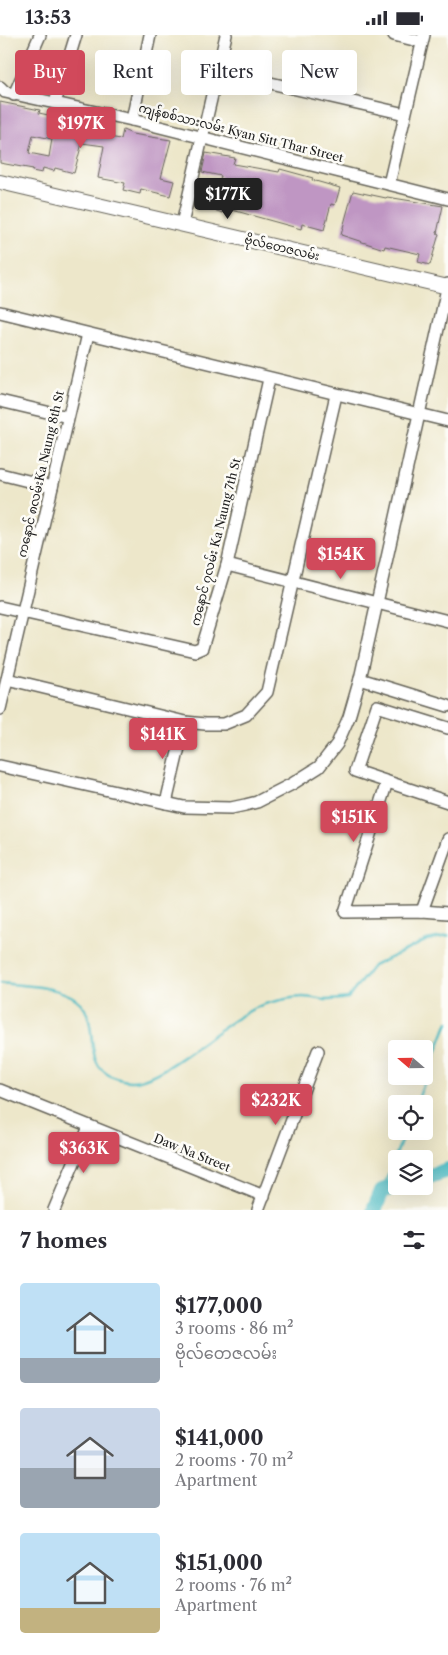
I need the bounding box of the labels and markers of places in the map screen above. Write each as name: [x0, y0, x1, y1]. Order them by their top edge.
pin: $197K: [46, 107, 116, 149]
pin: $177K: [193, 177, 263, 220]
pin: $154K: [306, 537, 376, 580]
pin: $141K: [128, 717, 198, 760]
pin: $151K: [319, 801, 389, 843]
pin: $232K: [241, 1083, 311, 1126]
pin: $363K: [49, 1131, 119, 1174]

